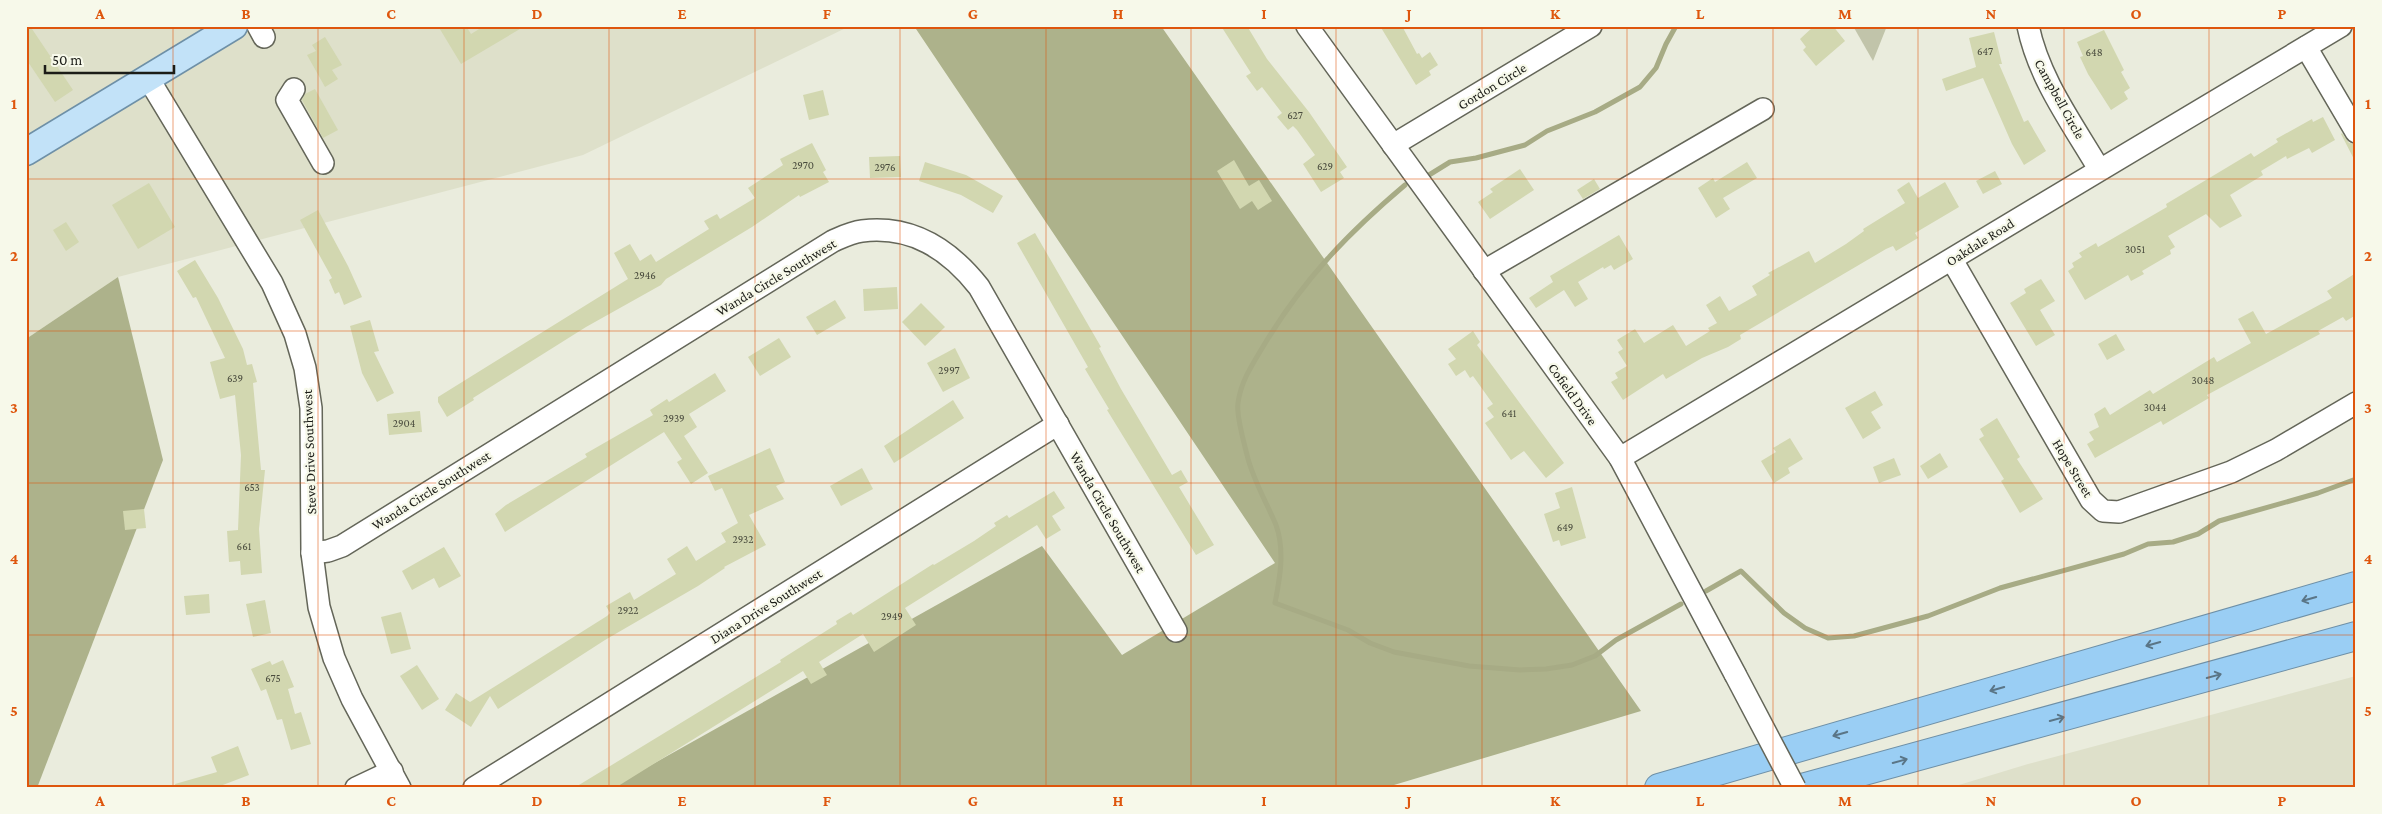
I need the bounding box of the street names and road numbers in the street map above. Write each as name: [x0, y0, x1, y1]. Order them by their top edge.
street label: Campbell Circle: [2031, 56, 2089, 142]
street label: Gordon Circle: [1455, 59, 1529, 113]
street label: Oakdale Road: [1943, 214, 2017, 269]
street label: Wanda Circle Southwest: [713, 235, 839, 319]
street label: Cofield Drive: [1545, 360, 1601, 428]
street label: Steve Drive Southwest: [299, 389, 319, 515]
street label: Hope Street: [2049, 436, 2097, 500]
street label: Wanda Circle Southwest: [369, 447, 494, 533]
street label: Wanda Circle Southwest: [1067, 449, 1149, 576]
street label: Diana Drive Southwest: [707, 565, 825, 647]

